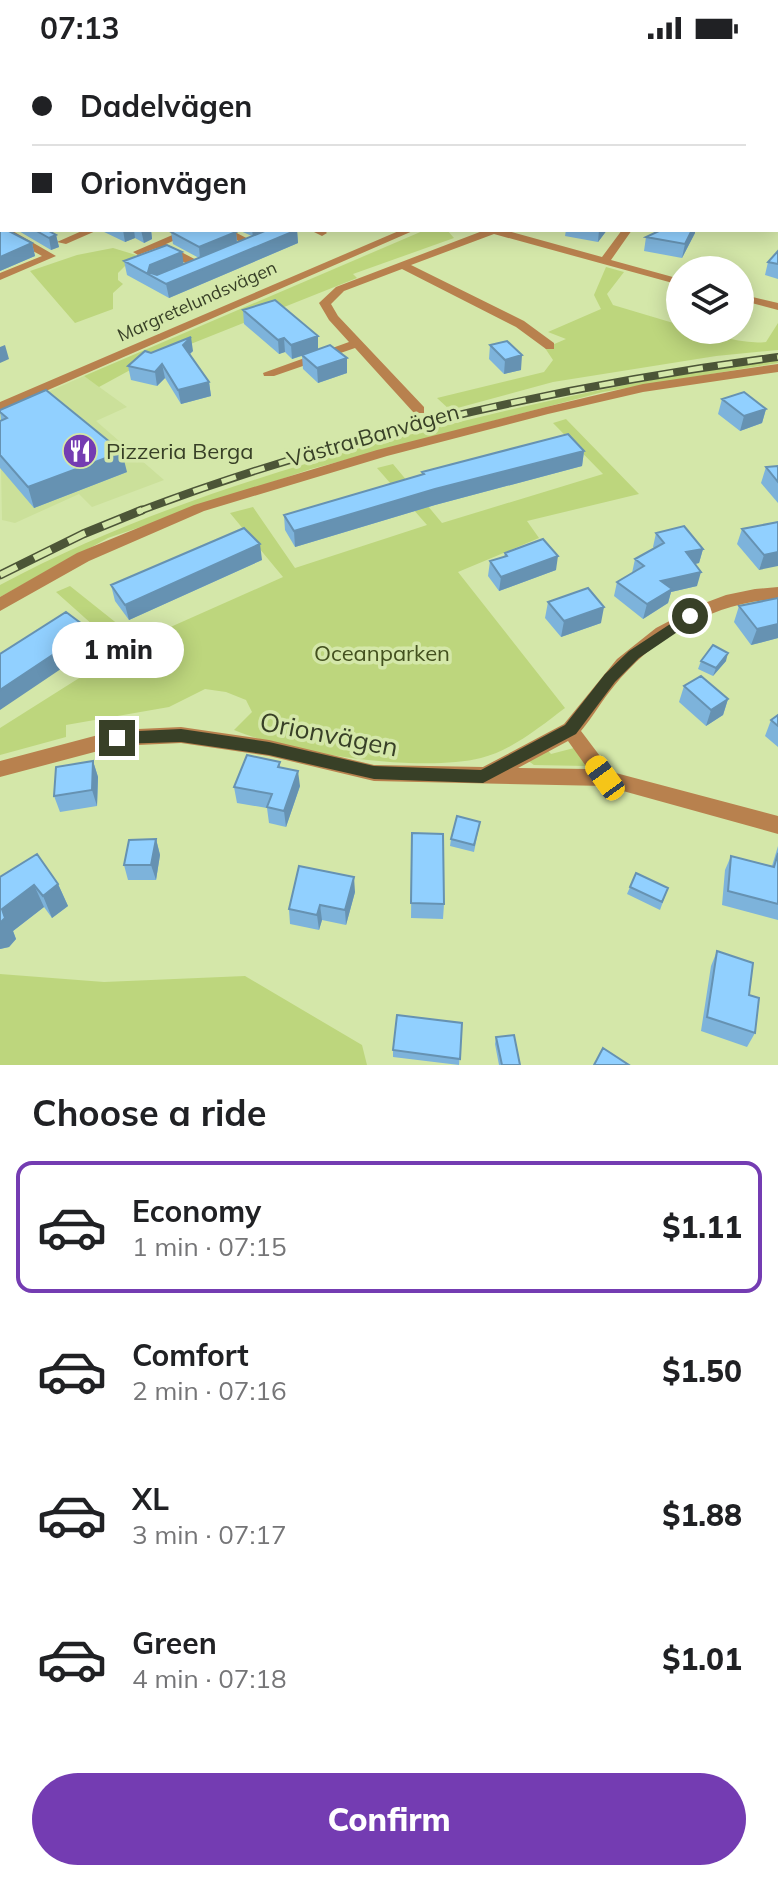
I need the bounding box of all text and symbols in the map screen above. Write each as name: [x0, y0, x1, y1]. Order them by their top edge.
text: 07:13: [40, 9, 119, 47]
text: Dadelvägen: [80, 87, 252, 125]
text: Orionvägen: [80, 164, 247, 202]
street label: Margretelundsvägen: [114, 256, 280, 346]
map controls: [666, 256, 754, 344]
button: layers: [666, 256, 754, 344]
street label: Västra Banvägen: [284, 397, 462, 473]
restaurant icon: Pizzeria Berga: [61, 432, 99, 470]
place label: Pizzeria Berga: [106, 437, 254, 465]
route start: [672, 598, 708, 634]
callout: 1 min: [51, 622, 183, 678]
text: 1 min: [83, 633, 153, 666]
park label: Oceanparken: [314, 639, 450, 667]
street label: Orionvägen: [257, 704, 401, 764]
route end: [99, 720, 135, 756]
car: [581, 752, 629, 804]
text: Choose a ride: [32, 1090, 266, 1135]
icon: car: [36, 1191, 108, 1263]
text: Economy: [132, 1192, 261, 1230]
text: $1.11: [662, 1208, 742, 1246]
text: 1 min · 07:15: [132, 1230, 287, 1263]
icon: car: [36, 1335, 108, 1407]
text: Comfort: [132, 1336, 249, 1374]
text: $1.50: [662, 1352, 742, 1390]
text: 2 min · 07:16: [132, 1374, 287, 1407]
icon: car: [36, 1479, 108, 1551]
text: XL: [132, 1480, 169, 1518]
text: $1.88: [662, 1496, 742, 1534]
text: 3 min · 07:17: [132, 1518, 287, 1551]
icon: car: [36, 1623, 108, 1695]
text: Green: [132, 1624, 217, 1662]
text: $1.01: [662, 1640, 742, 1678]
text: 4 min · 07:18: [132, 1662, 287, 1695]
button: Confirm: [32, 1773, 746, 1865]

